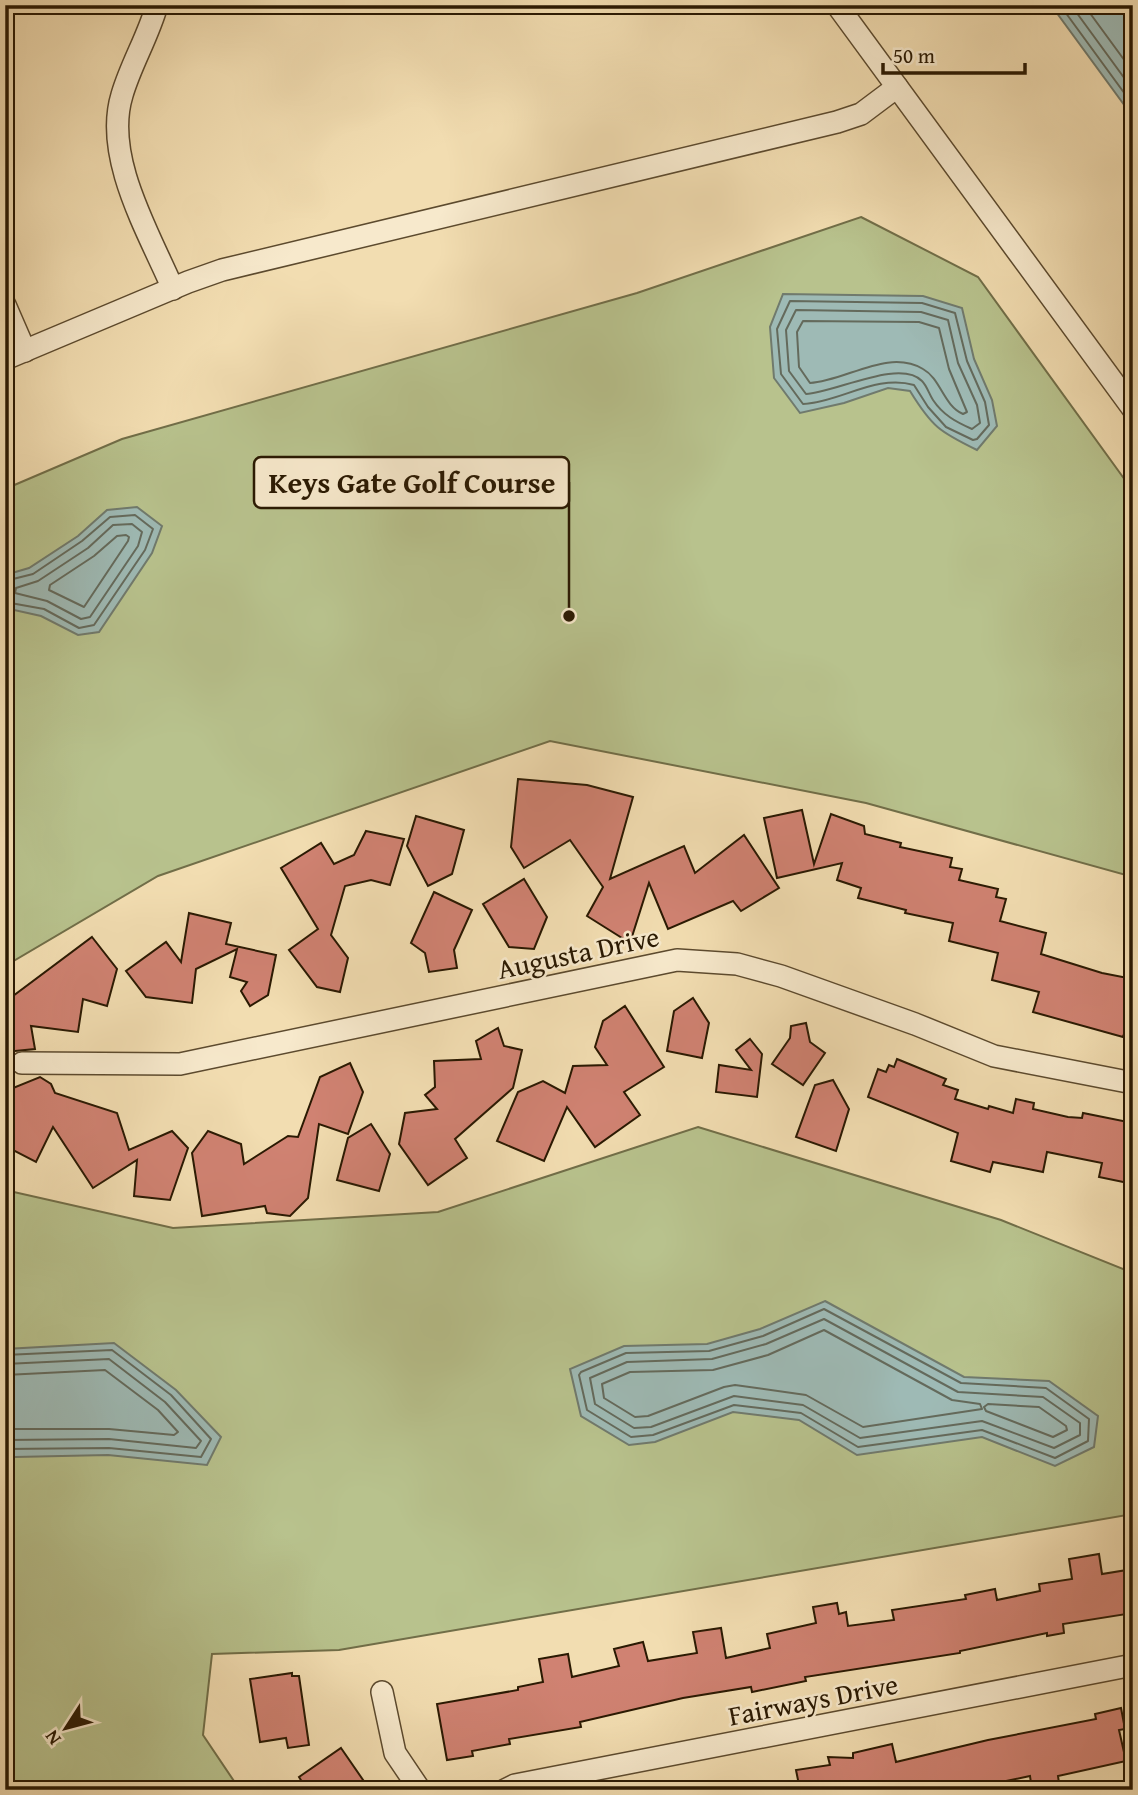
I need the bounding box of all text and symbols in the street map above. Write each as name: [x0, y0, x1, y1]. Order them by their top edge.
scale bar: [883, 32, 1024, 76]
text: 50 m: [893, 40, 935, 71]
callout: Keys Gate Golf Course: [254, 457, 569, 508]
text: Keys Gate Golf Course: [269, 460, 556, 504]
street label: Augusta Drive: [493, 915, 663, 989]
street label: Fairways Drive: [725, 1662, 901, 1736]
north arrow: [32, 1694, 102, 1764]
text: N: [37, 1724, 67, 1751]

